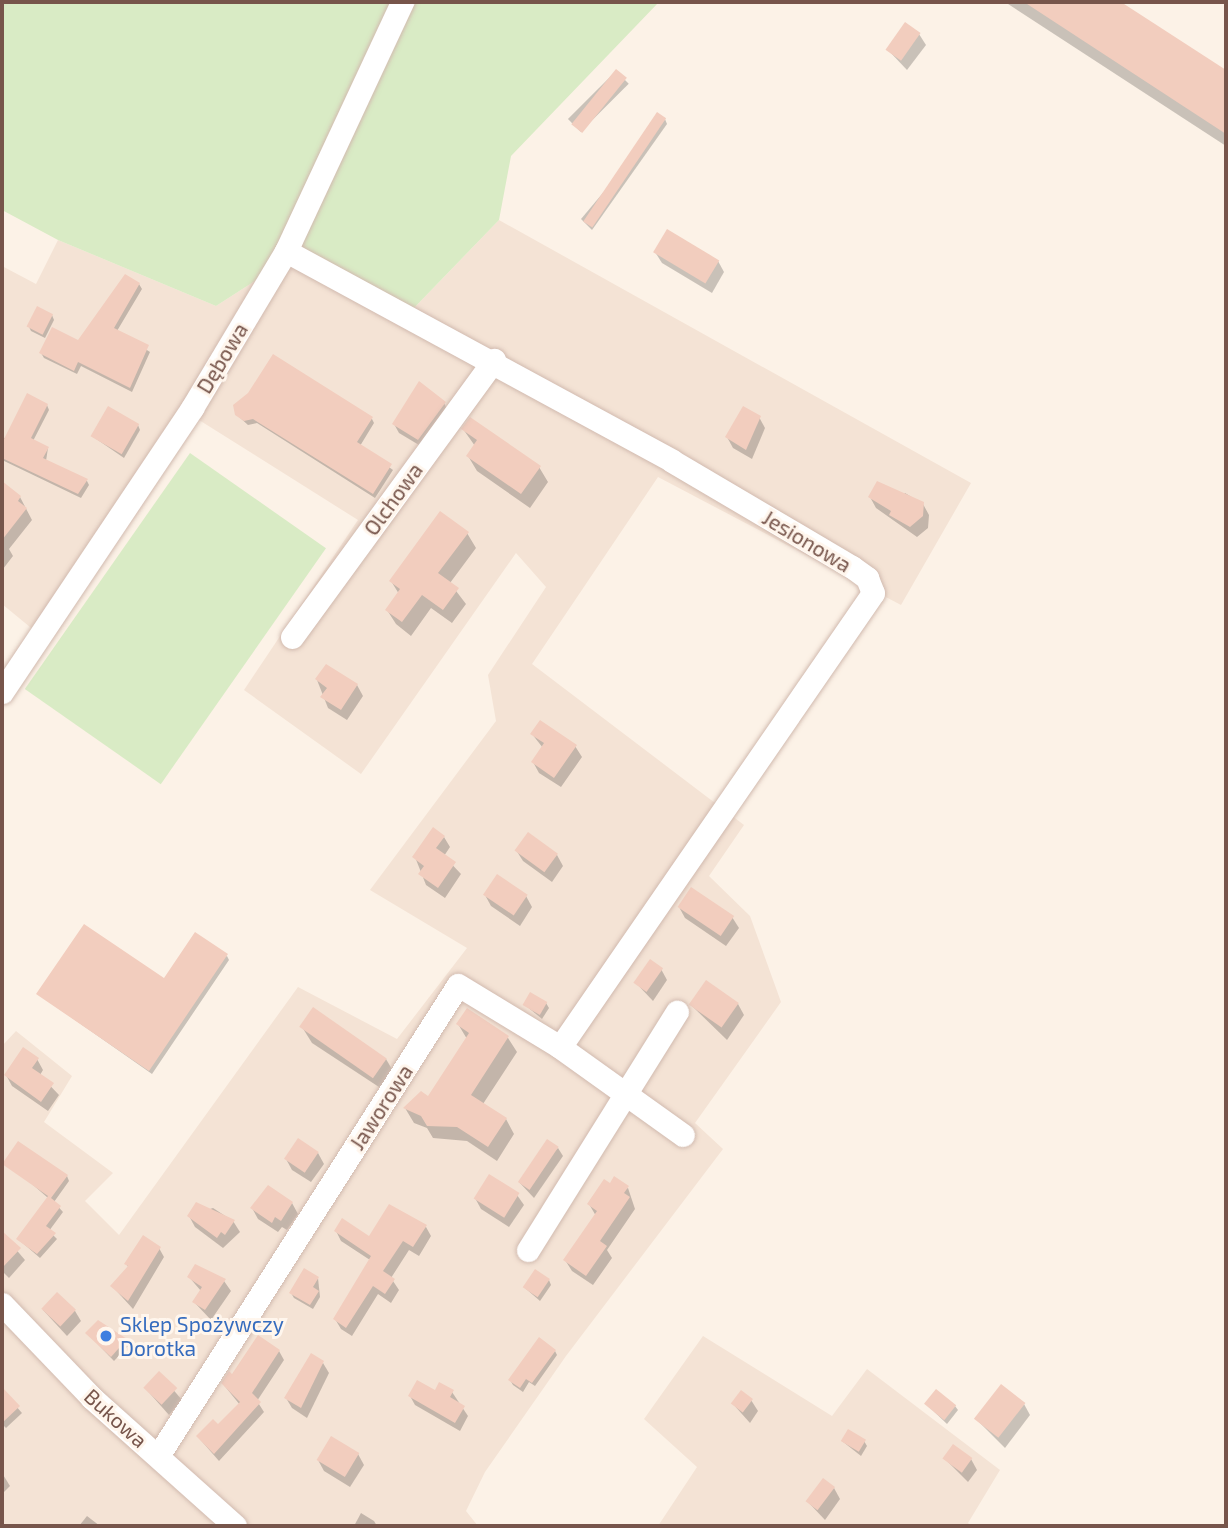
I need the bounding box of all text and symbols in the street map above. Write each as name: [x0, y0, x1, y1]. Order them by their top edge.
street label: Dębowa: [191, 318, 253, 398]
street label: Olchowa: [358, 458, 428, 540]
street label: Jesionowa: [758, 505, 856, 577]
street label: Jaworowa: [344, 1060, 418, 1154]
place label: Sklep Spożywczy Dorotka: [120, 1311, 284, 1361]
marker: Sklep Spożywczy Dorotka: [98, 1328, 114, 1344]
street label: Bukowa: [79, 1383, 153, 1453]

